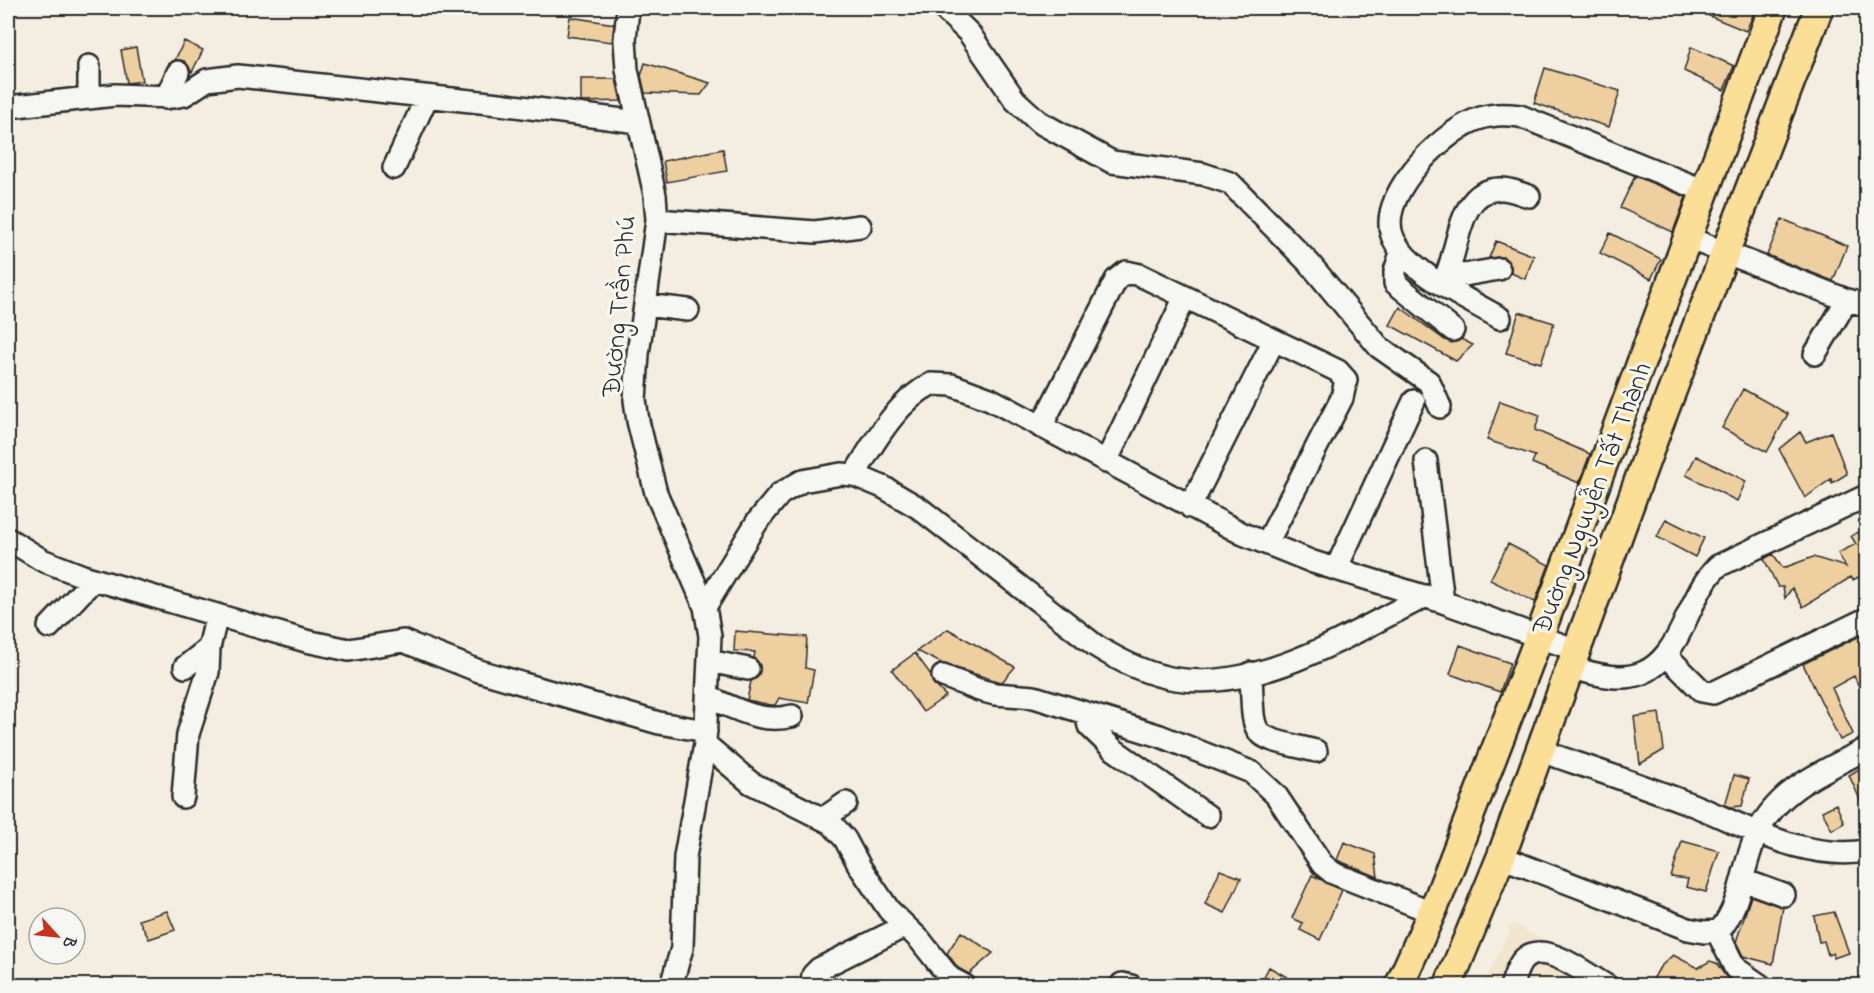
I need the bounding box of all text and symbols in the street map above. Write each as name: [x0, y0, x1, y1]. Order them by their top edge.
street label: Đường Trần Phú: [593, 214, 648, 400]
street label: Đường Nguyễn Tất Thành: [1523, 357, 1663, 642]
north arrow: [27, 906, 87, 966]
text: B: [55, 931, 82, 952]

